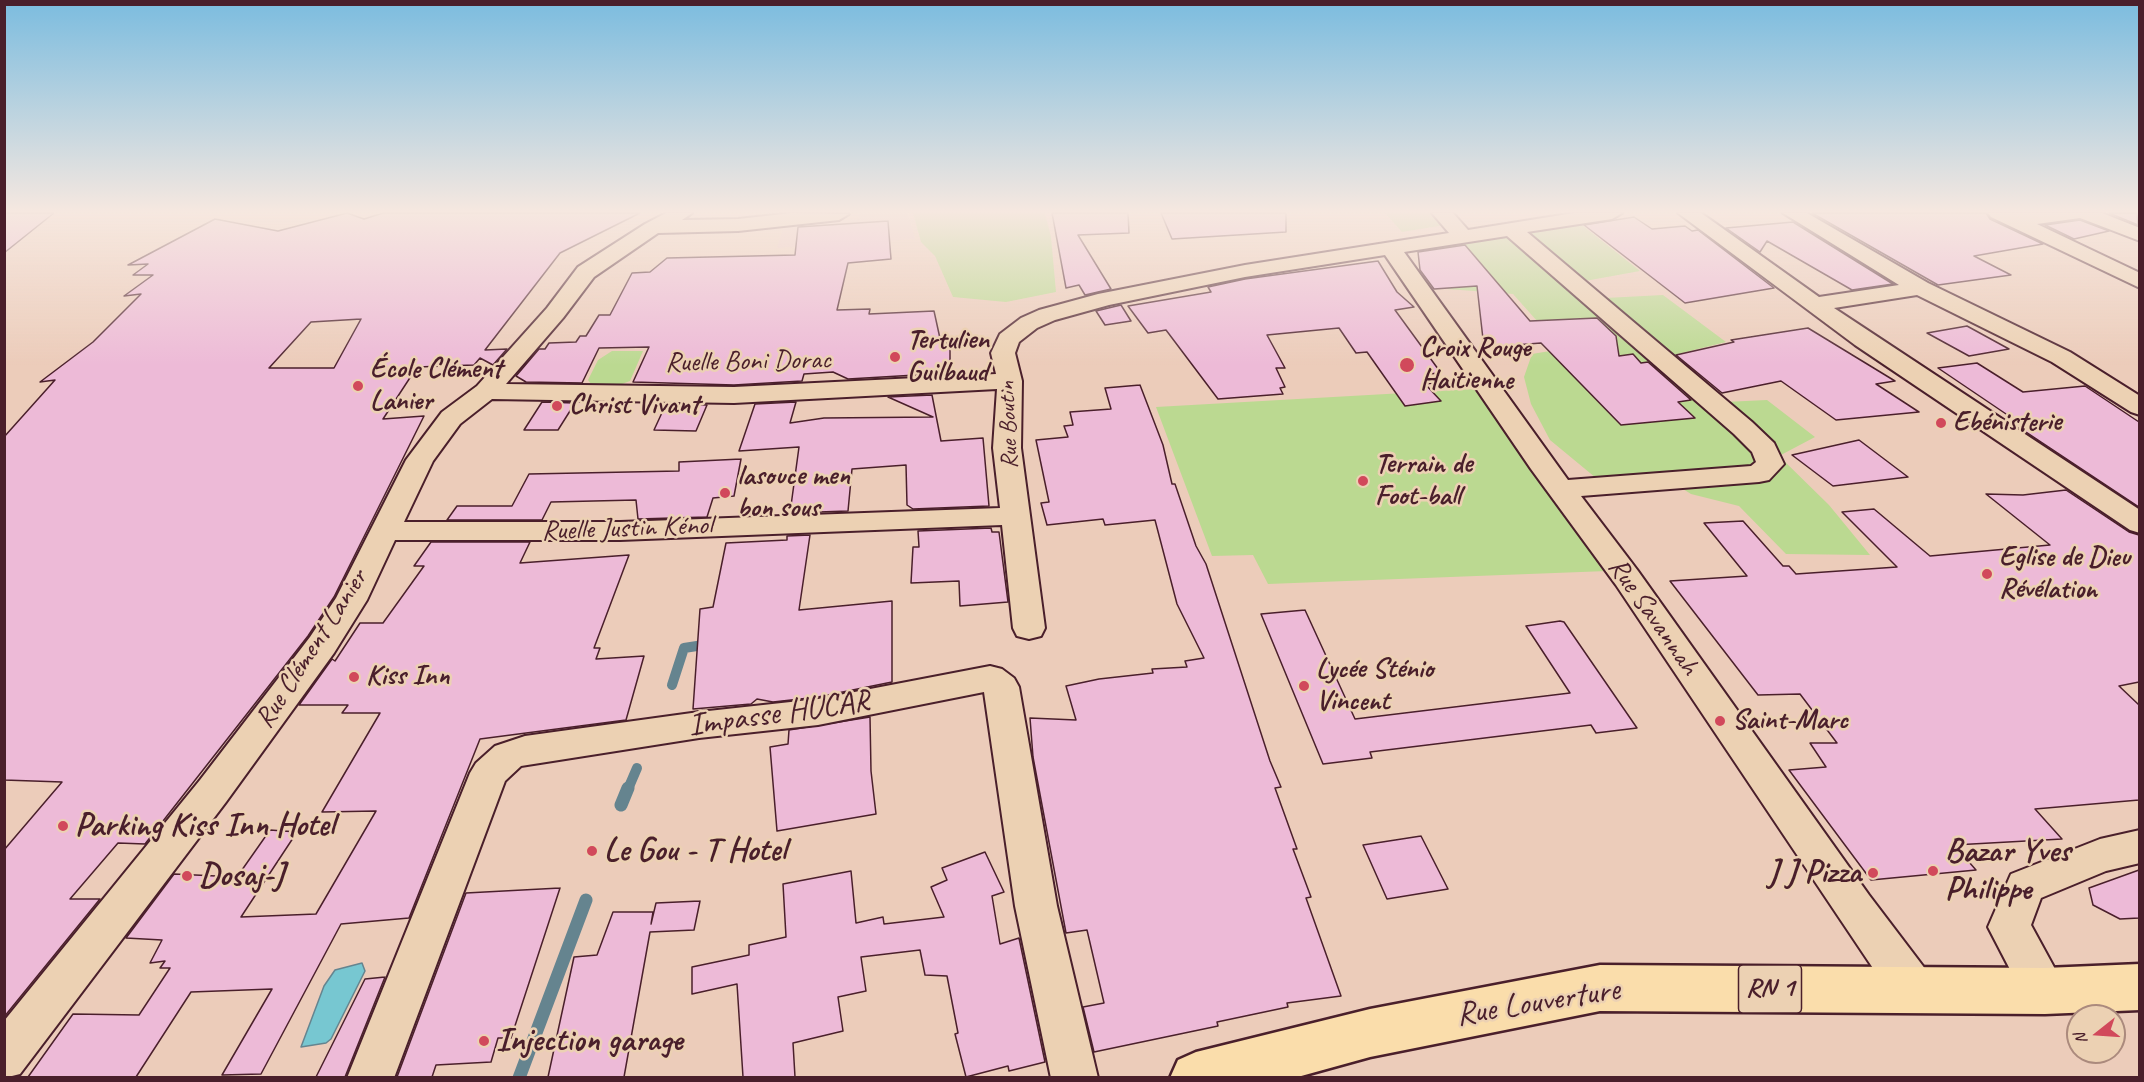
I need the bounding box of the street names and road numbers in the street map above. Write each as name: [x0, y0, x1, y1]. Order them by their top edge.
street label: Ruelle Boni Dorac: [665, 344, 831, 380]
street label: Rue Boutin: [993, 381, 1025, 469]
street label: Ruelle Justin Kénol: [541, 509, 713, 549]
street label: Rue Savannah: [1600, 552, 1706, 682]
street label: Rue Clément Lanier: [248, 563, 376, 735]
street label: Impasse HUCAR: [686, 682, 872, 746]
road number: RN 1: [1738, 965, 1802, 1013]
street label: Rue Louverture: [1453, 971, 1623, 1035]

